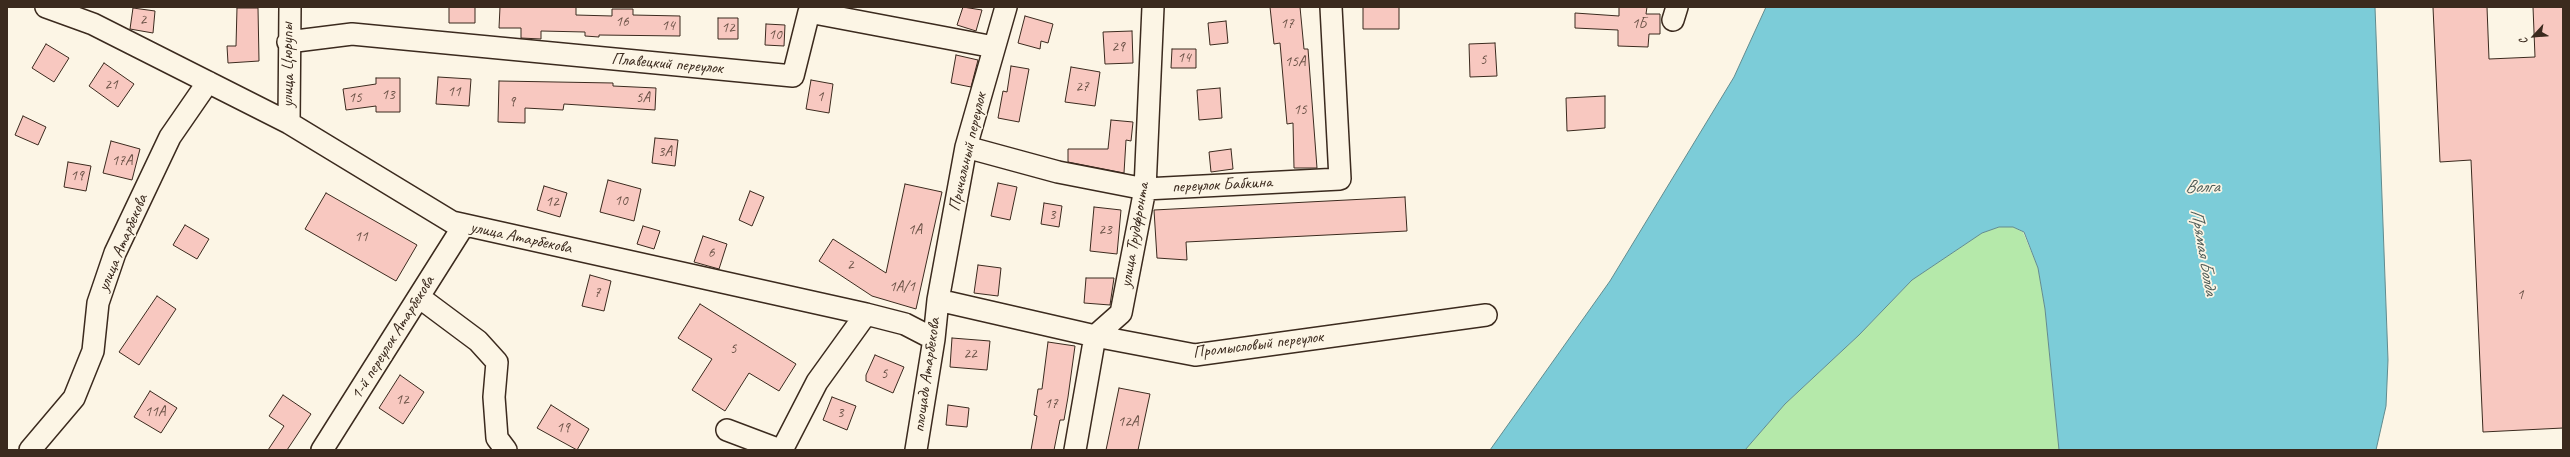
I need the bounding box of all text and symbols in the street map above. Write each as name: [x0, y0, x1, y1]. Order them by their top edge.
house number: 2: [140, 11, 146, 29]
house number: 16: [615, 13, 629, 31]
house number: 17: [1280, 15, 1294, 33]
house number: 1Б: [1632, 15, 1646, 33]
north arrow: [2514, 16, 2554, 56]
house number: 14: [661, 17, 675, 35]
house number: 12: [721, 19, 735, 37]
street label: улица Цюрупы: [279, 22, 299, 108]
house number: 10: [768, 26, 782, 44]
text: С: [2516, 36, 2531, 47]
house number: 29: [1111, 38, 1125, 56]
street label: Плавецкий переулок: [611, 49, 723, 79]
house number: 14: [1177, 49, 1191, 67]
house number: 5: [1480, 51, 1486, 69]
house number: 15А: [1284, 53, 1306, 71]
house number: 21: [104, 76, 118, 94]
house number: 27: [1075, 78, 1089, 96]
house number: 11: [447, 83, 461, 101]
house number: 13: [381, 86, 395, 104]
house number: 1: [817, 88, 823, 106]
house number: 15: [348, 89, 362, 107]
house number: 5А: [636, 89, 650, 107]
street label: Причальный переулок: [944, 91, 992, 213]
house number: 9: [509, 93, 515, 111]
house number: 15: [1293, 101, 1307, 119]
house number: 3А: [658, 143, 672, 161]
house number: 17А: [111, 152, 133, 170]
house number: 19: [70, 167, 84, 185]
street label: переулок Бабкина: [1171, 172, 1273, 198]
water label: Волга: [2185, 176, 2219, 198]
street label: улица Трудфронта: [1116, 181, 1154, 289]
street label: улица Атарбекова: [93, 191, 153, 295]
house number: 10: [614, 192, 628, 210]
house number: 12: [545, 193, 559, 211]
house number: 3: [1049, 206, 1055, 224]
water label: Прямая Болда: [2185, 207, 2221, 297]
street label: улица Атарбекова: [468, 217, 574, 259]
house number: 1А: [908, 221, 922, 239]
house number: 23: [1098, 221, 1112, 239]
house number: 11: [354, 228, 368, 246]
house number: 6: [708, 244, 714, 262]
house number: 2: [847, 256, 853, 274]
street label: 1-й переулок Атарбекова: [347, 272, 439, 404]
house number: 1А/1: [889, 278, 915, 296]
house number: 7: [594, 284, 600, 302]
house number: 1: [2517, 286, 2523, 304]
street label: площадь Атарбекова: [909, 317, 945, 433]
street label: Промысловый переулок: [1192, 327, 1324, 363]
house number: 5: [730, 340, 736, 358]
house number: 22: [963, 345, 977, 363]
house number: 5: [881, 365, 887, 383]
house number: 12: [395, 391, 409, 409]
house number: 17: [1044, 395, 1058, 413]
house number: 11А: [144, 403, 166, 421]
house number: 3: [837, 404, 843, 422]
house number: 12А: [1117, 413, 1139, 431]
house number: 19: [556, 419, 570, 437]

